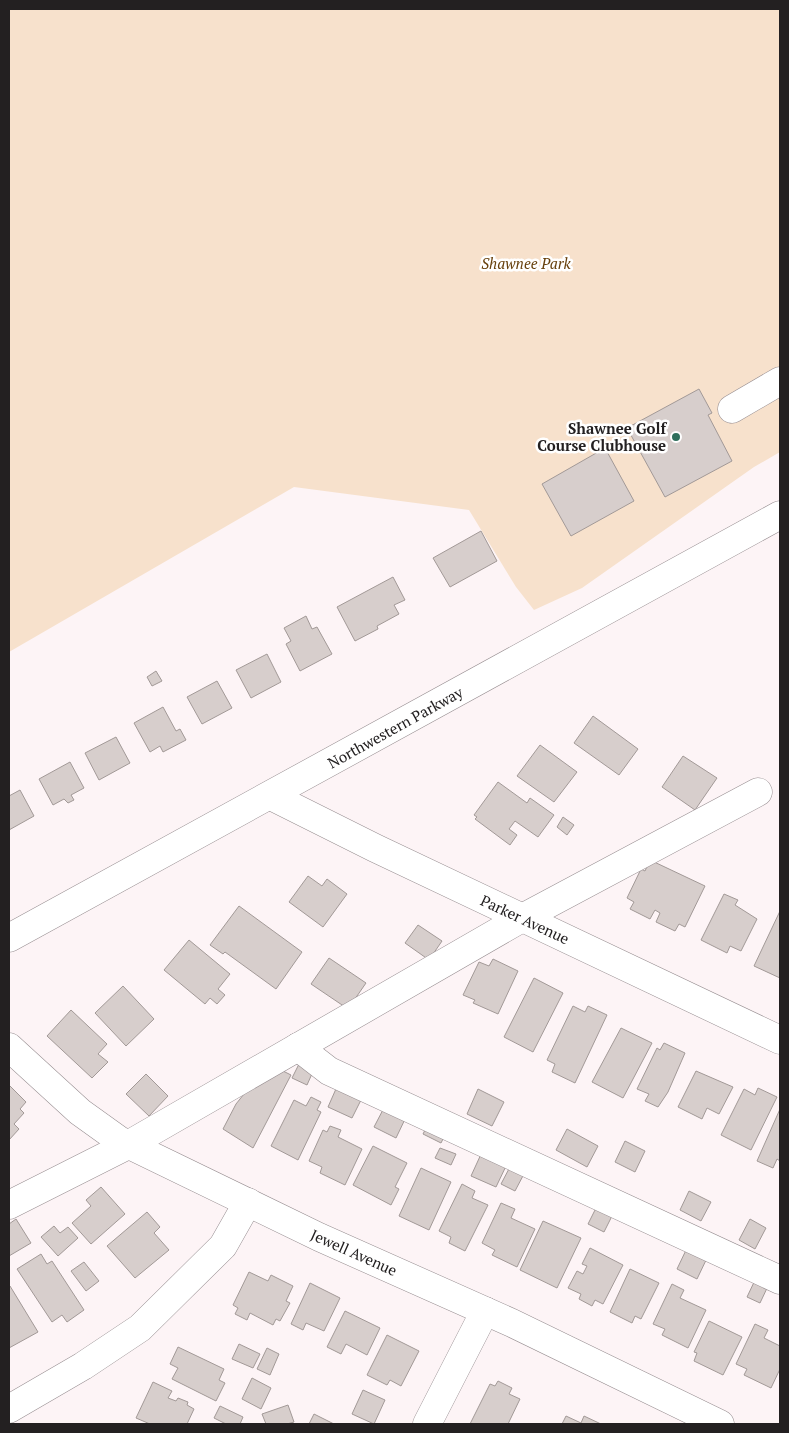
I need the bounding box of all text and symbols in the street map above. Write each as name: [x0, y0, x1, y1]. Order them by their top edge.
park label: Shawnee Park: [481, 253, 572, 273]
place label: Shawnee Golf Course Clubhouse: [537, 418, 667, 455]
marker: Shawnee Golf Course Clubhouse: [670, 431, 682, 443]
street label: Northwestern Parkway: [324, 681, 467, 773]
street label: Parker Avenue: [477, 890, 573, 948]
street label: Jewell Avenue: [308, 1224, 400, 1280]

